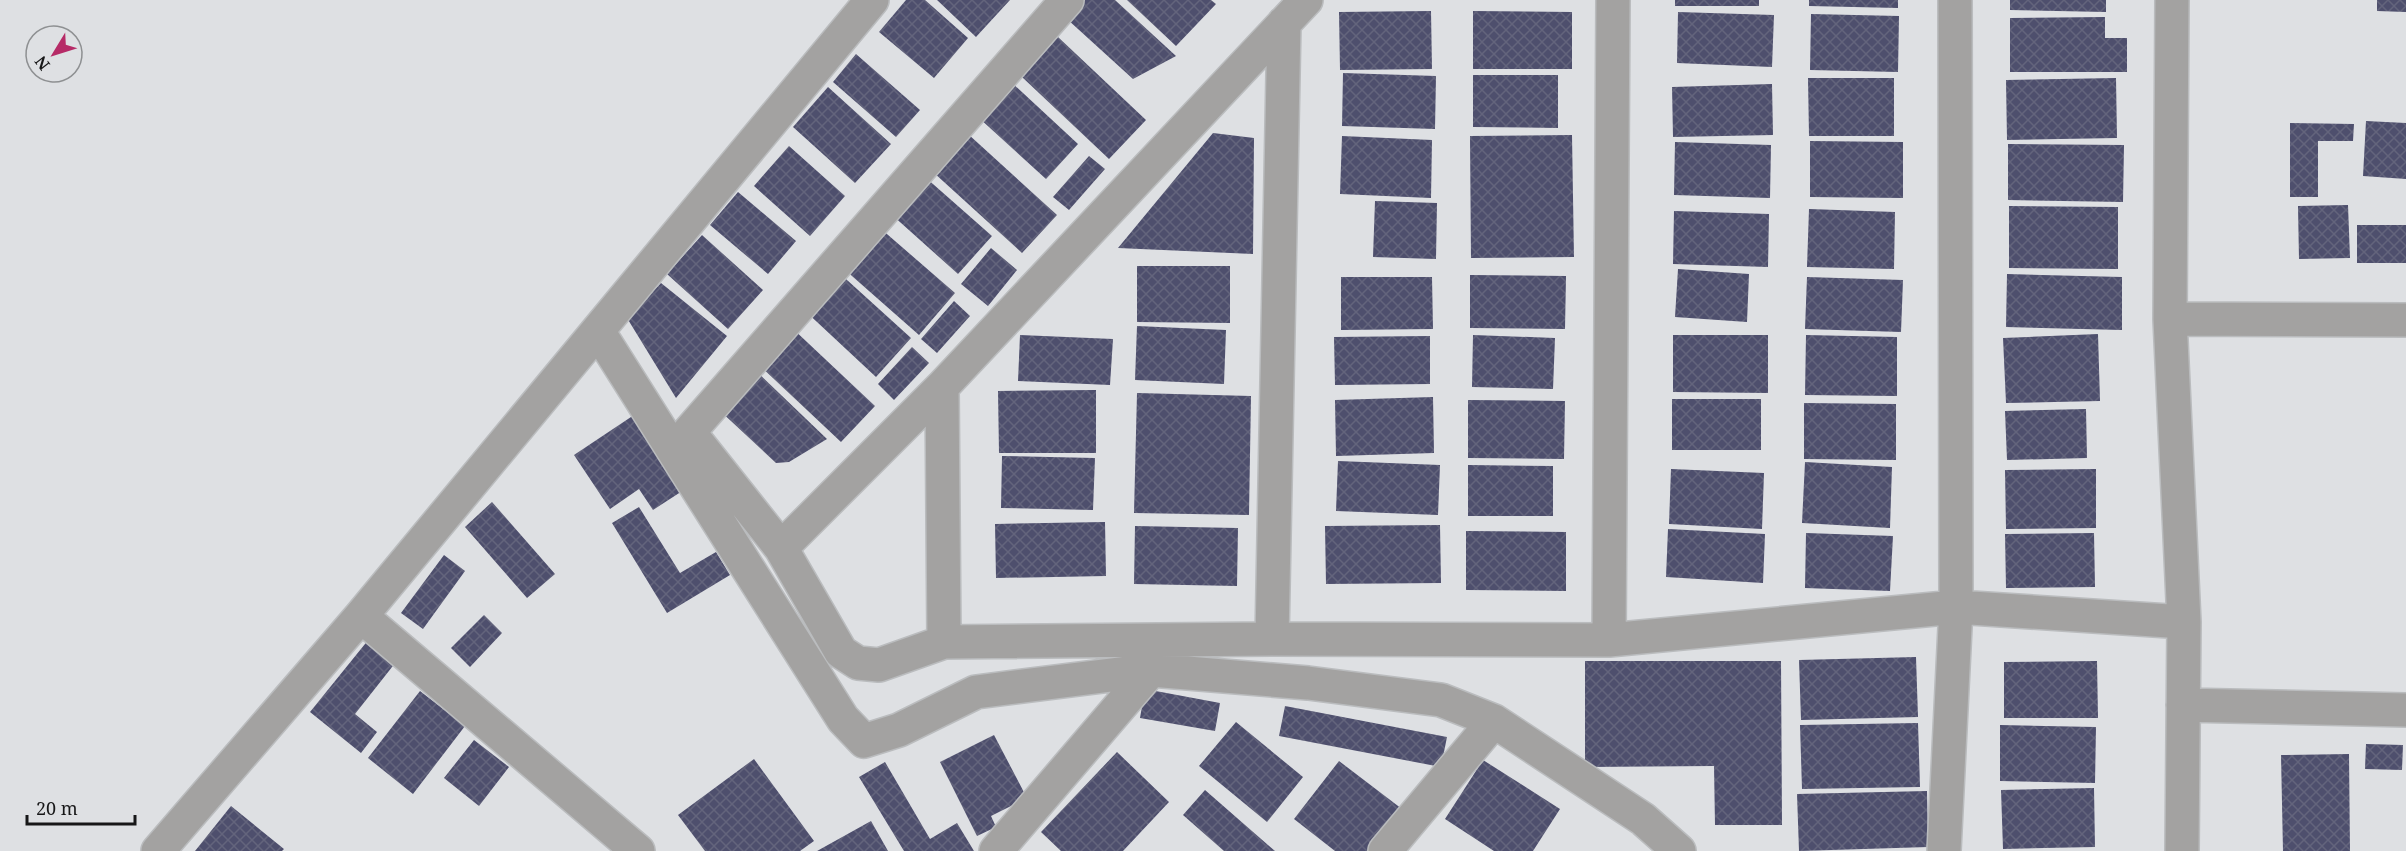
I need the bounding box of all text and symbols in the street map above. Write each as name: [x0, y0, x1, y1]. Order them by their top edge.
north arrow: [24, 24, 84, 84]
text: N: [29, 51, 55, 75]
scale bar: [27, 788, 135, 826]
text: 20 m: [36, 796, 78, 820]

